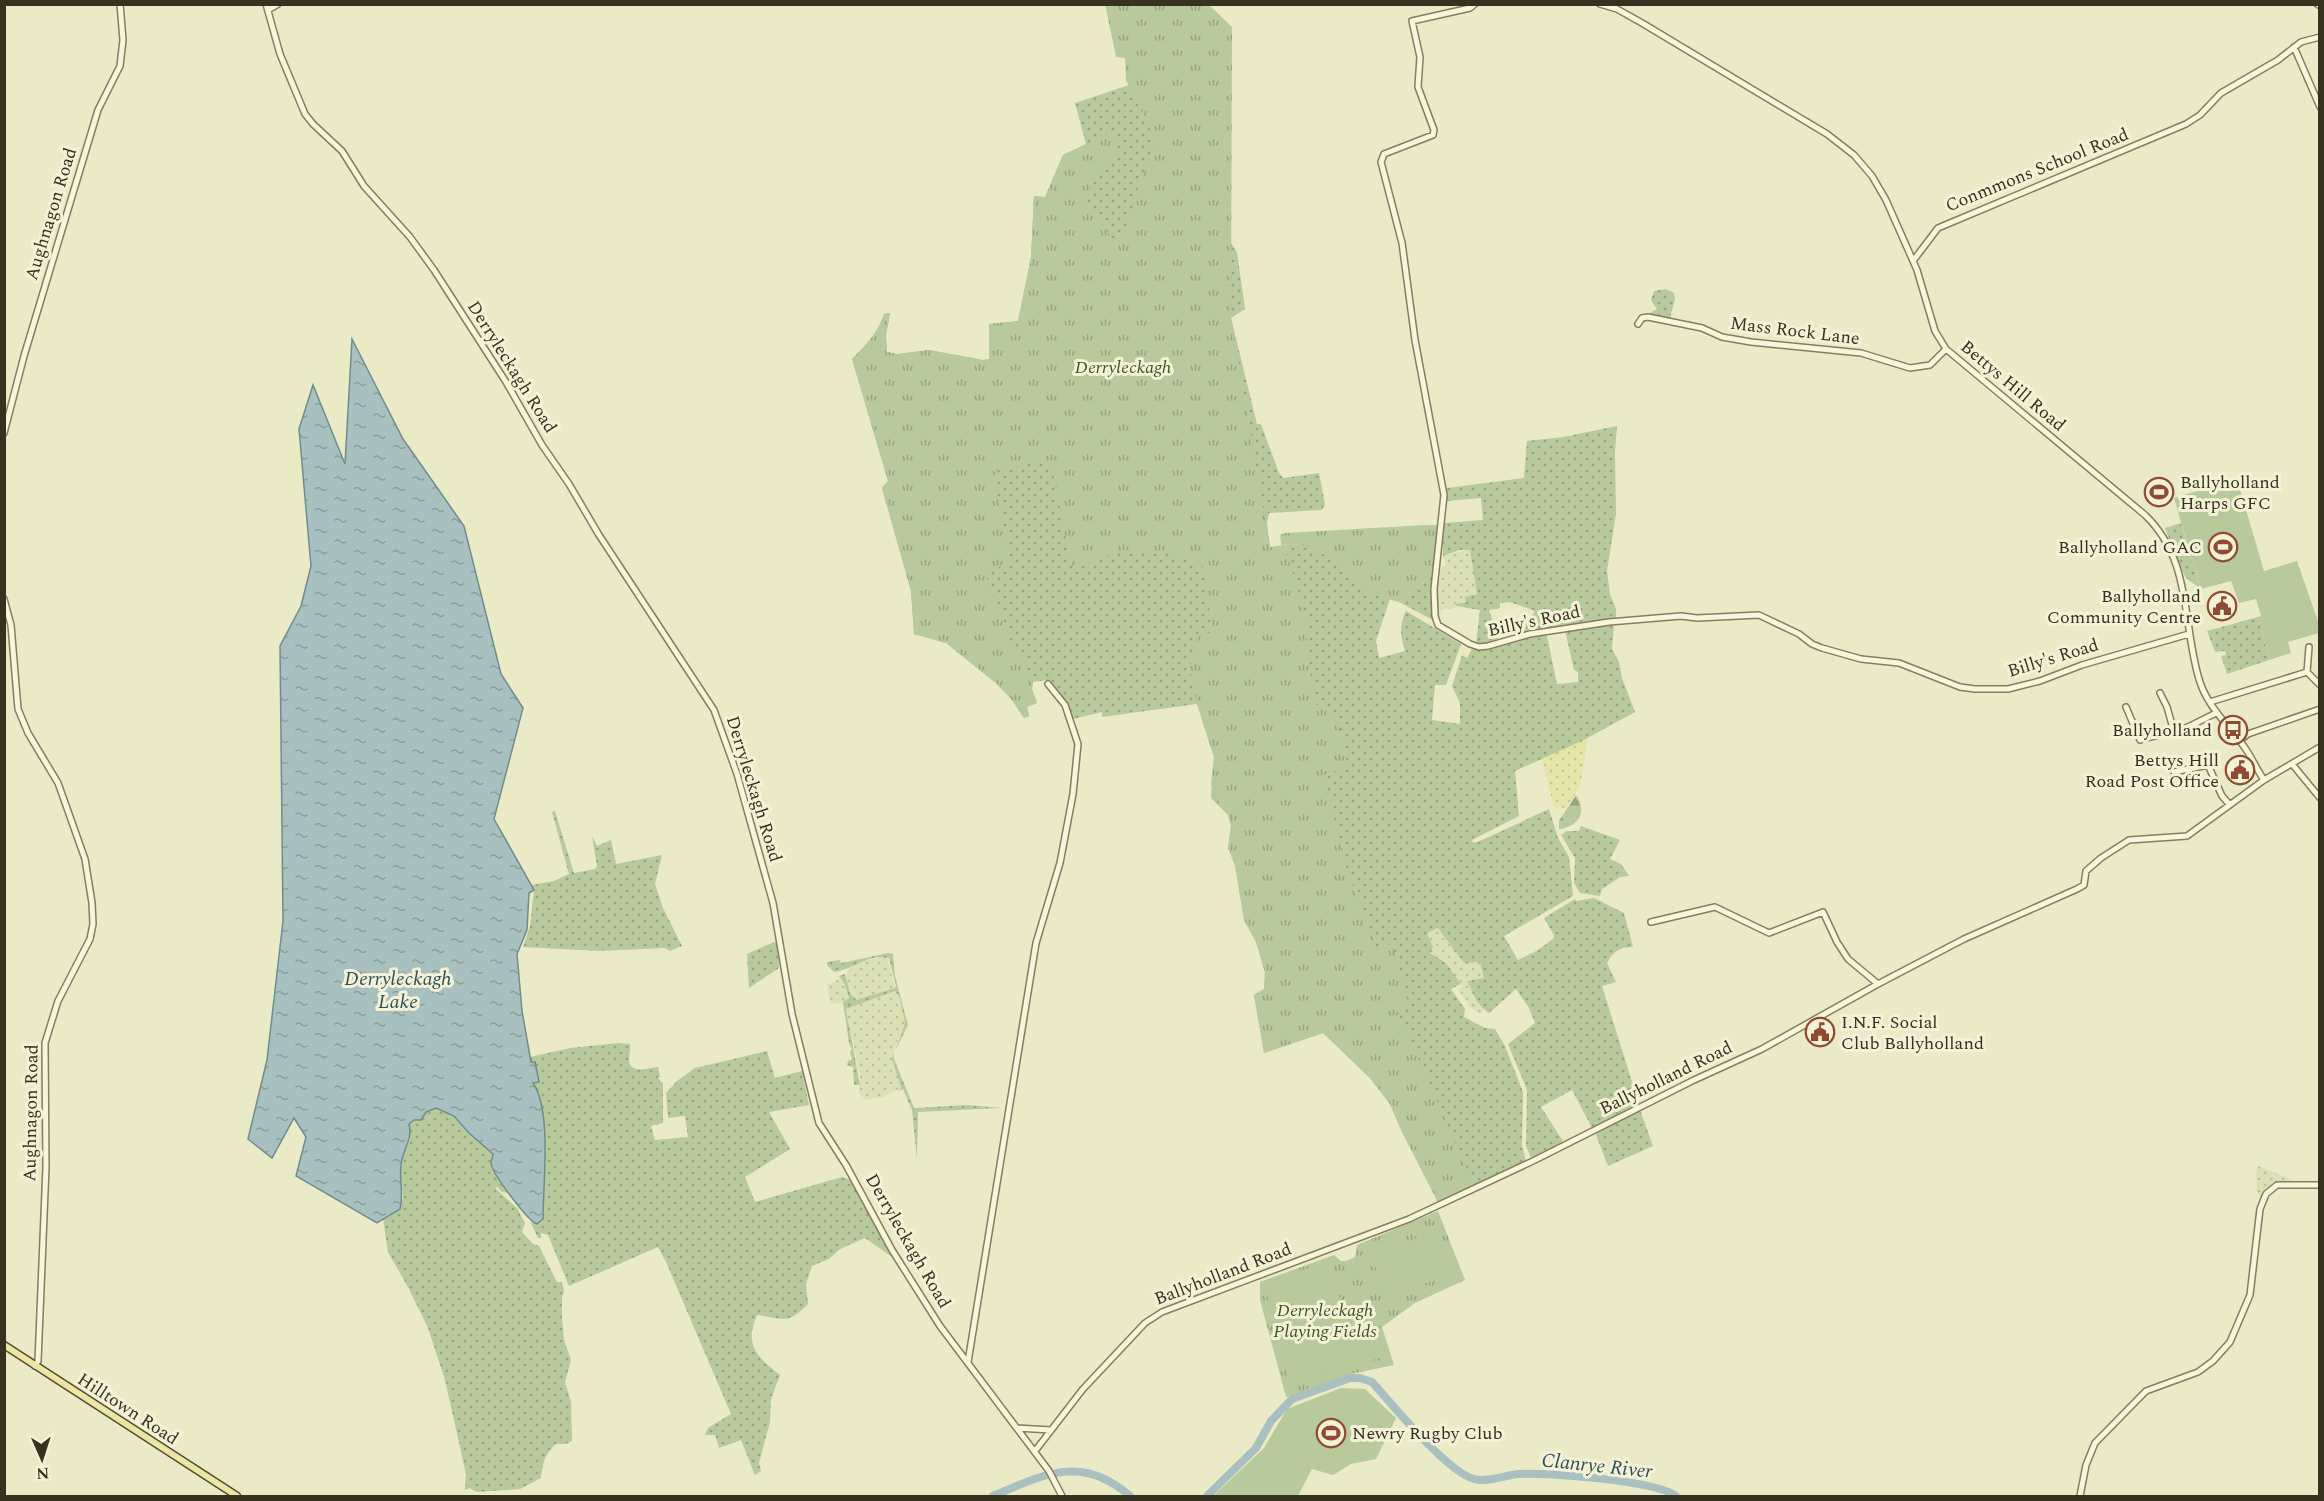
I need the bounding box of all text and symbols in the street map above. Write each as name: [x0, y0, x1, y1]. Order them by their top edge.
street label: Conmmons School Road: [1941, 121, 2133, 219]
street label: Aughnagon Road: [18, 144, 84, 284]
street label: Derryleckagh Road: [460, 295, 564, 439]
street label: Mass Rock Lane: [1729, 310, 1861, 352]
street label: Bettys Hill Road: [1954, 334, 2072, 438]
park label: Derryleckagh: [1075, 354, 1171, 381]
place label: Ballyholland Harps GFC: [2180, 469, 2280, 517]
sports icon: Ballyholland Harps GFC: [2143, 476, 2175, 508]
sports icon: Ballyholland GAC: [2207, 531, 2239, 563]
place label: Ballyholland GAC: [2058, 534, 2202, 561]
place label: Ballyholland Community Centre: [2047, 583, 2201, 631]
public building icon: Ballyholland Community Centre: [2206, 590, 2238, 622]
street label: Billy's Road: [1485, 598, 1583, 644]
street label: Billy's Road: [2004, 631, 2102, 685]
street label: Derryleckagh Road: [719, 712, 789, 866]
bus stop icon: Ballyholland: [2217, 714, 2249, 746]
place label: Ballyholland: [2112, 717, 2212, 744]
place label: Bettys Hill Road Post Office: [2085, 747, 2219, 795]
public building icon: Bettys Hill Road Post Office: [2224, 754, 2256, 786]
water label: Derryleckagh Lake: [344, 964, 452, 1017]
place label: I.N.F. Social Club Ballyholland: [1841, 1009, 1984, 1057]
public building icon: I.N.F. Social Club Ballyholland: [1804, 1016, 1836, 1048]
street label: Ballyholland Road: [1595, 1034, 1737, 1122]
street label: Aughnagon Road: [16, 1044, 46, 1182]
street label: Derryleckagh Road: [858, 1168, 958, 1314]
street label: Ballyholland Road: [1150, 1235, 1296, 1313]
park label: Derryleckagh Playing Fields: [1273, 1297, 1377, 1345]
street label: Hilltown Road: [72, 1366, 184, 1452]
sports icon: Newry Rugby Club: [1315, 1417, 1347, 1449]
place label: Newry Rugby Club: [1352, 1420, 1503, 1447]
north arrow: [12, 1429, 72, 1489]
water label: Clanrye River: [1540, 1445, 1655, 1487]
text: N: [36, 1461, 50, 1485]

